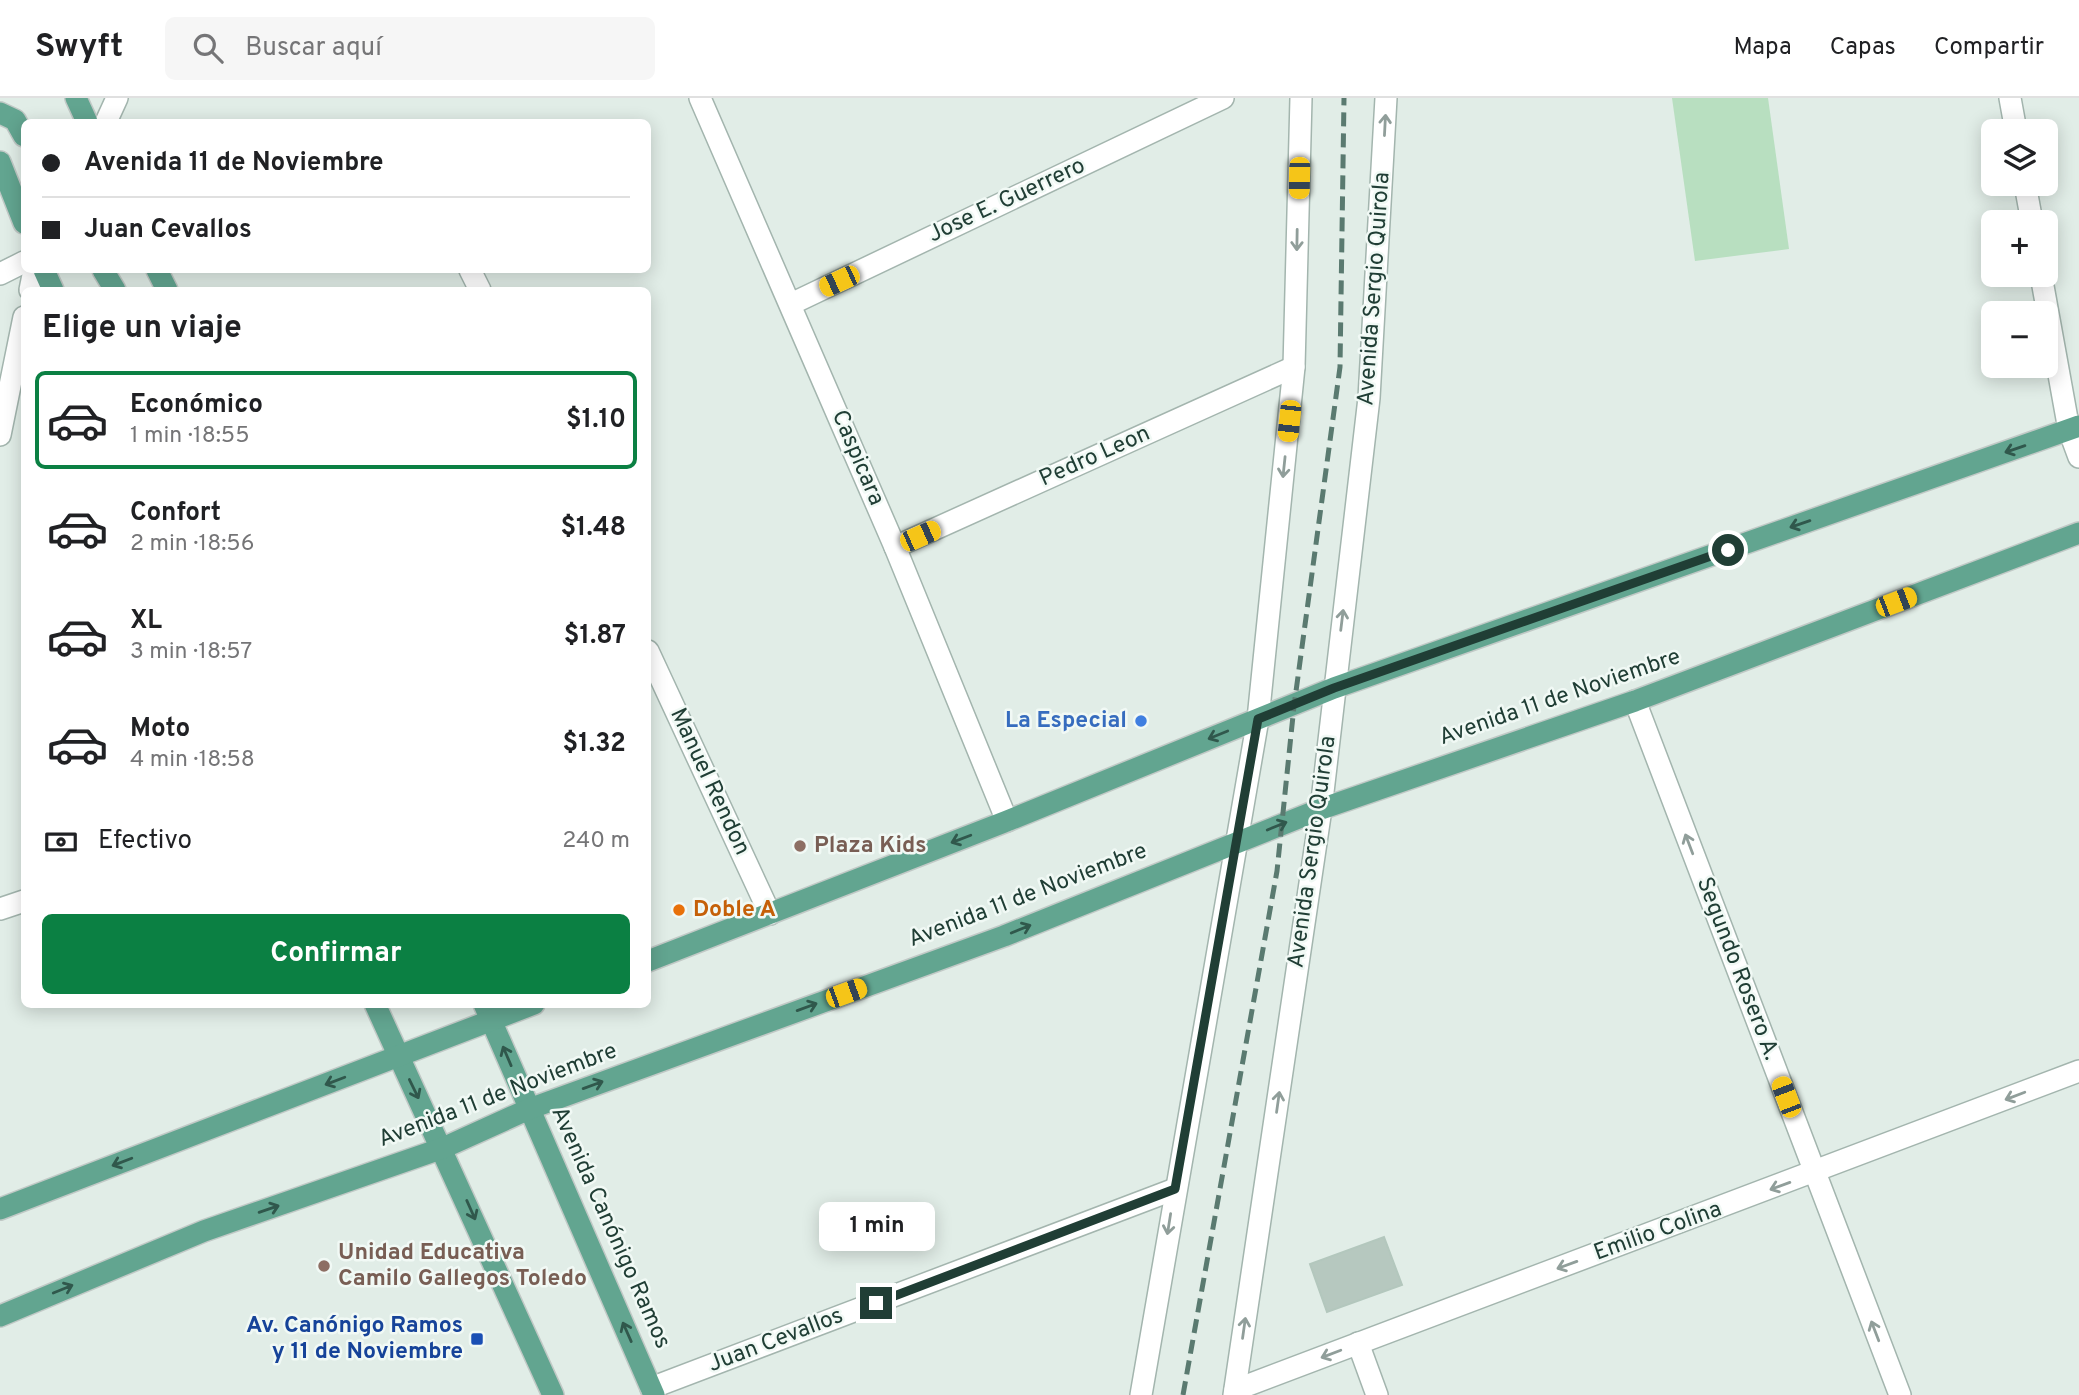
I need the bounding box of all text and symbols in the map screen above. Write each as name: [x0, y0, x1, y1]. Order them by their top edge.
search box: [165, 17, 655, 80]
text: Swyft: [35, 27, 123, 69]
icon: search: [189, 29, 227, 67]
text: Buscar aquí: [245, 32, 382, 65]
text: Mapa: [1734, 33, 1792, 63]
text: Capas: [1830, 33, 1896, 63]
text: Compartir: [1934, 33, 2044, 63]
one-way arrow: [1378, 114, 1391, 137]
map controls: [1981, 119, 2058, 378]
button: layers: [1981, 119, 2058, 196]
text: Avenida 11 de Noviembre: [84, 147, 384, 180]
street label: Jose E. Guerrero: [924, 152, 1090, 250]
car: [1289, 157, 1310, 199]
street label: Avenida Sergio Quirola: [1352, 171, 1398, 407]
button: +: [1981, 210, 2058, 287]
text: Juan Cevallos: [84, 214, 252, 247]
one-way arrow: [1291, 228, 1304, 251]
car: [816, 263, 863, 299]
button: −: [1981, 301, 2058, 378]
text: Elige un viaje: [42, 309, 242, 349]
icon: car: [46, 389, 109, 452]
text: Económico: [130, 389, 263, 422]
car: [1277, 399, 1302, 443]
text: $1.10: [566, 404, 626, 437]
street label: Caspicara: [824, 406, 890, 510]
street label: Pedro Leon: [1035, 420, 1155, 494]
text: 1 min · 18:55: [130, 422, 249, 451]
one-way arrow: [2004, 444, 2026, 456]
one-way arrow: [1277, 455, 1290, 477]
icon: car: [46, 497, 109, 560]
text: Confort: [130, 497, 221, 530]
text: $1.48: [560, 512, 626, 545]
car: [897, 518, 944, 554]
one-way arrow: [1790, 519, 1811, 532]
text: 2 min · 18:56: [130, 530, 254, 559]
route start: [1712, 534, 1744, 566]
car: [1873, 585, 1920, 619]
icon: car: [46, 605, 109, 668]
text: XL: [130, 605, 162, 638]
one-way arrow: [1336, 609, 1349, 632]
text: $1.87: [564, 620, 626, 653]
text: 3 min · 18:57: [130, 638, 252, 667]
street label: Avenida 11 de Noviembre: [1435, 643, 1685, 753]
street label: Manuel Rendon: [662, 704, 756, 860]
place label: La Especial: [1005, 707, 1127, 736]
icon: car: [46, 713, 109, 776]
text: Moto: [130, 713, 190, 746]
marker: La Especial: [1133, 713, 1149, 729]
text: $1.32: [563, 728, 626, 761]
one-way arrow: [1207, 729, 1229, 742]
street label: Avenida Sergio Quirola: [1282, 734, 1344, 970]
text: 4 min · 18:58: [130, 746, 255, 775]
one-way arrow: [1266, 818, 1288, 831]
icon: cash: [42, 823, 80, 861]
text: Efectivo: [98, 825, 192, 858]
text: 240 m: [562, 827, 630, 856]
place label: Plaza Kids: [814, 832, 927, 861]
one-way arrow: [951, 834, 973, 847]
one-way arrow: [1682, 834, 1695, 855]
street label: Avenida 11 de Noviembre: [904, 837, 1152, 955]
marker: Plaza Kids: [792, 838, 808, 854]
street label: Segundo Rosero A.: [1689, 873, 1785, 1065]
place label: Doble A: [693, 896, 776, 925]
marker: Doble A: [671, 902, 687, 918]
button: Confirmar: [42, 914, 630, 994]
one-way arrow: [1009, 921, 1031, 934]
car: [823, 976, 870, 1010]
one-way arrow: [795, 1000, 817, 1012]
street label: Avenida 11 de Noviembre: [374, 1037, 622, 1155]
one-way arrow: [500, 1046, 513, 1068]
car: [1769, 1074, 1804, 1120]
one-way arrow: [324, 1076, 346, 1089]
one-way arrow: [408, 1078, 421, 1099]
one-way arrow: [582, 1078, 604, 1091]
one-way arrow: [2005, 1090, 2027, 1103]
one-way arrow: [1271, 1092, 1284, 1114]
street label: Avenida Canónigo Ramos: [543, 1102, 677, 1354]
one-way arrow: [112, 1157, 134, 1170]
one-way arrow: [1770, 1181, 1792, 1193]
street label: Emilio Colina: [1590, 1195, 1726, 1269]
one-way arrow: [465, 1199, 478, 1220]
one-way arrow: [257, 1202, 279, 1214]
callout: 1 min: [818, 1202, 934, 1250]
text: 1 min: [849, 1212, 905, 1241]
one-way arrow: [1162, 1212, 1175, 1234]
place label: Unidad Educativa Camilo Gallegos Toledo: [338, 1239, 587, 1294]
marker: Unidad Educativa Camilo Gallegos Toledo: [316, 1258, 332, 1274]
one-way arrow: [1556, 1260, 1578, 1273]
one-way arrow: [52, 1282, 73, 1295]
route end: [860, 1287, 892, 1319]
street label: Juan Cevallos: [704, 1302, 848, 1380]
place label: Av. Canónigo Ramos y 11 de Noviembre: [246, 1312, 463, 1367]
one-way arrow: [1238, 1317, 1251, 1339]
one-way arrow: [1868, 1321, 1881, 1343]
one-way arrow: [620, 1322, 633, 1344]
marker: Av. Canónigo Ramos y 11 de Noviembre: [469, 1331, 485, 1347]
one-way arrow: [1320, 1348, 1342, 1361]

